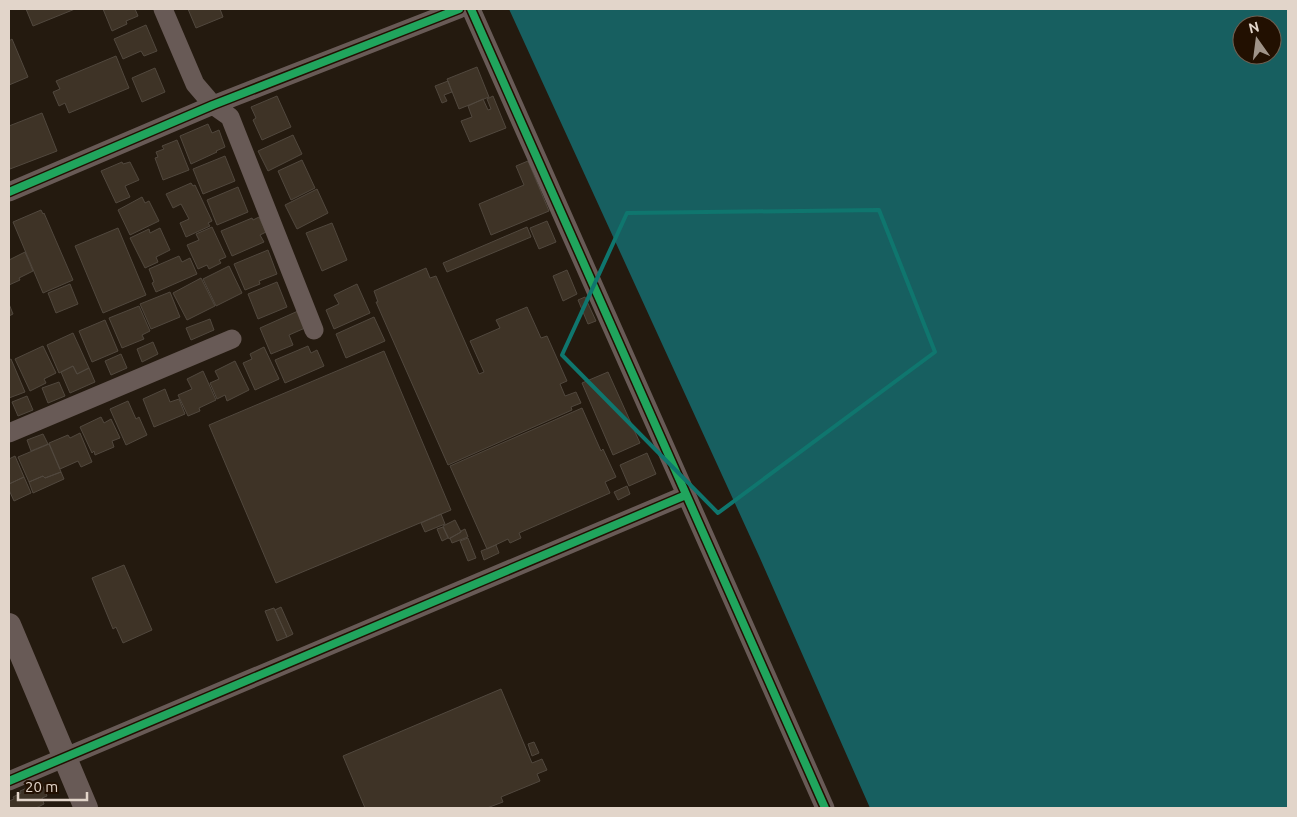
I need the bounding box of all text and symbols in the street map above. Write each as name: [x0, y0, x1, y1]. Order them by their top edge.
north arrow: [1232, 15, 1282, 65]
text: N: [1247, 18, 1261, 36]
scale bar: [18, 770, 86, 802]
text: 20 m: [25, 778, 58, 795]

